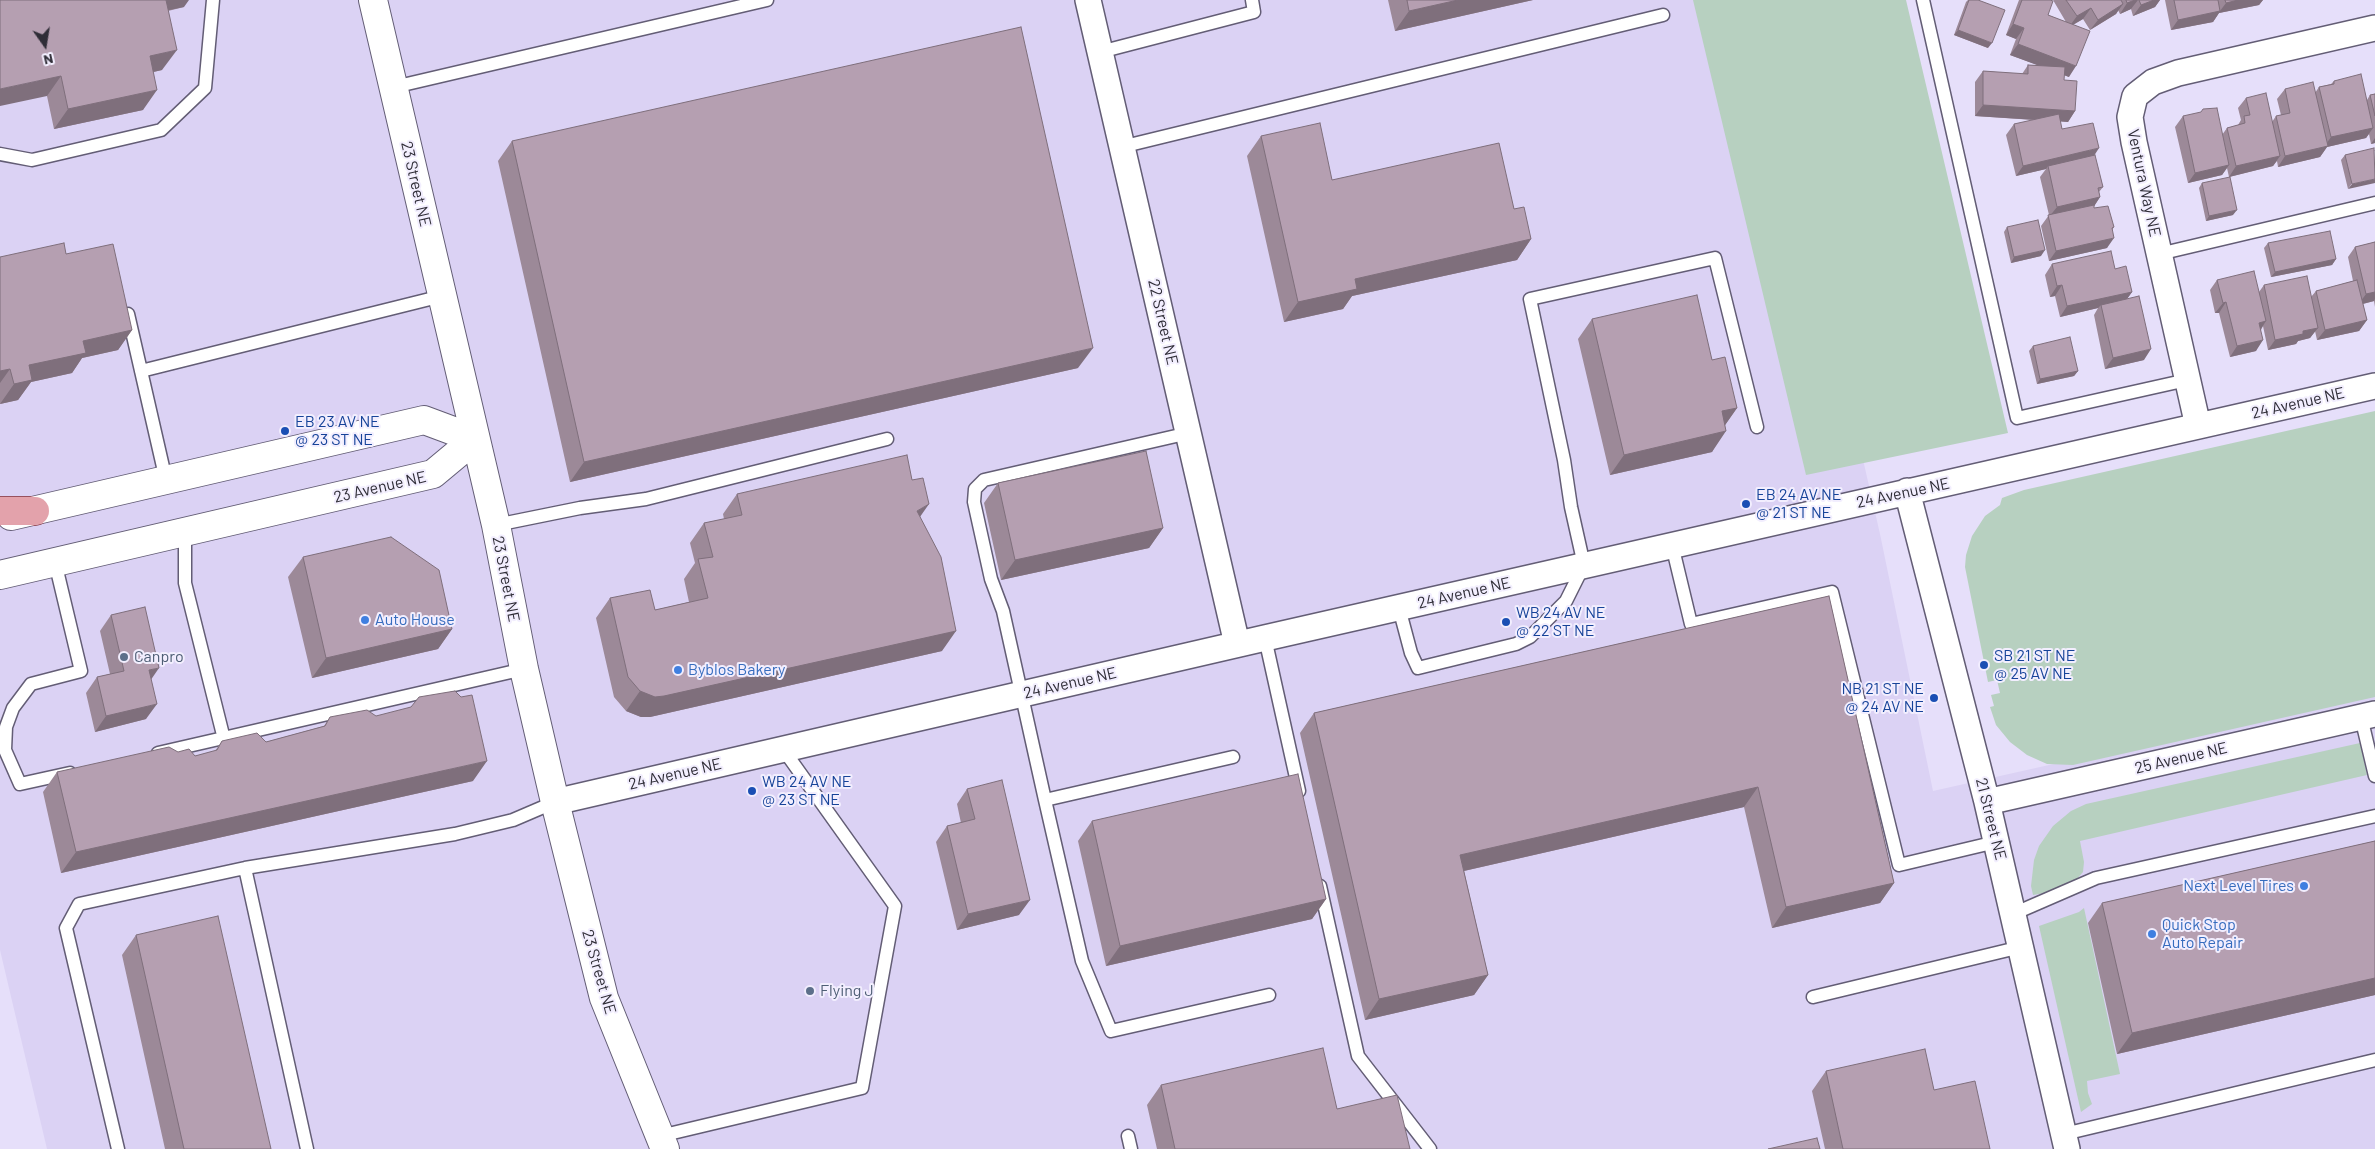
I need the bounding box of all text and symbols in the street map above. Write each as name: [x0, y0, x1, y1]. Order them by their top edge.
north arrow: [20, 20, 70, 70]
text: N: [42, 51, 55, 69]
street label: Ventura Way NE: [2123, 127, 2165, 239]
street label: 23 Street NE: [397, 139, 435, 229]
street label: 22 Street NE: [1144, 277, 1182, 367]
street label: 24 Avenue NE: [2250, 383, 2346, 423]
place label: EB 23 AV NE @ 23 ST NE: [295, 412, 380, 450]
marker: EB 23 AV NE @ 23 ST NE: [279, 425, 291, 437]
street label: 23 Avenue NE: [332, 467, 428, 507]
street label: 24 Avenue NE: [1855, 474, 1951, 512]
place label: EB 24 AV NE @ 21 ST NE: [1756, 485, 1841, 523]
marker: EB 24 AV NE @ 21 ST NE: [1740, 498, 1752, 510]
street label: 23 Street NE: [488, 534, 524, 624]
street label: 24 Avenue NE: [1416, 573, 1512, 613]
place label: WB 24 AV NE @ 22 ST NE: [1516, 603, 1605, 641]
place label: Auto House: [375, 610, 455, 630]
marker: Auto House: [359, 614, 371, 626]
marker: WB 24 AV NE @ 22 ST NE: [1500, 616, 1512, 628]
place label: SB 21 ST NE @ 25 AV NE: [1994, 646, 2075, 684]
place label: Canpro: [134, 647, 184, 667]
marker: Canpro: [118, 651, 130, 663]
marker: SB 21 ST NE @ 25 AV NE: [1978, 659, 1990, 671]
place label: Byblos Bakery: [688, 660, 785, 680]
street label: 24 Avenue NE: [1022, 663, 1118, 703]
marker: Byblos Bakery: [672, 664, 684, 676]
place label: NB 21 ST NE @ 24 AV NE: [1841, 679, 1924, 717]
marker: NB 21 ST NE @ 24 AV NE: [1928, 692, 1940, 704]
street label: 25 Avenue NE: [2133, 738, 2229, 778]
street label: 24 Avenue NE: [627, 754, 723, 794]
place label: WB 24 AV NE @ 23 ST NE: [762, 772, 851, 810]
street label: 21 Street NE: [1971, 776, 2011, 862]
marker: WB 24 AV NE @ 23 ST NE: [746, 785, 758, 797]
place label: Next Level Tires: [2183, 876, 2294, 896]
marker: Next Level Tires: [2298, 880, 2310, 892]
place label: Quick Stop Auto Repair: [2162, 915, 2243, 953]
street label: 23 Street NE: [578, 928, 620, 1016]
marker: Quick Stop Auto Repair: [2146, 928, 2158, 940]
place label: Flying J: [820, 981, 874, 1001]
marker: Flying J: [804, 985, 816, 997]

